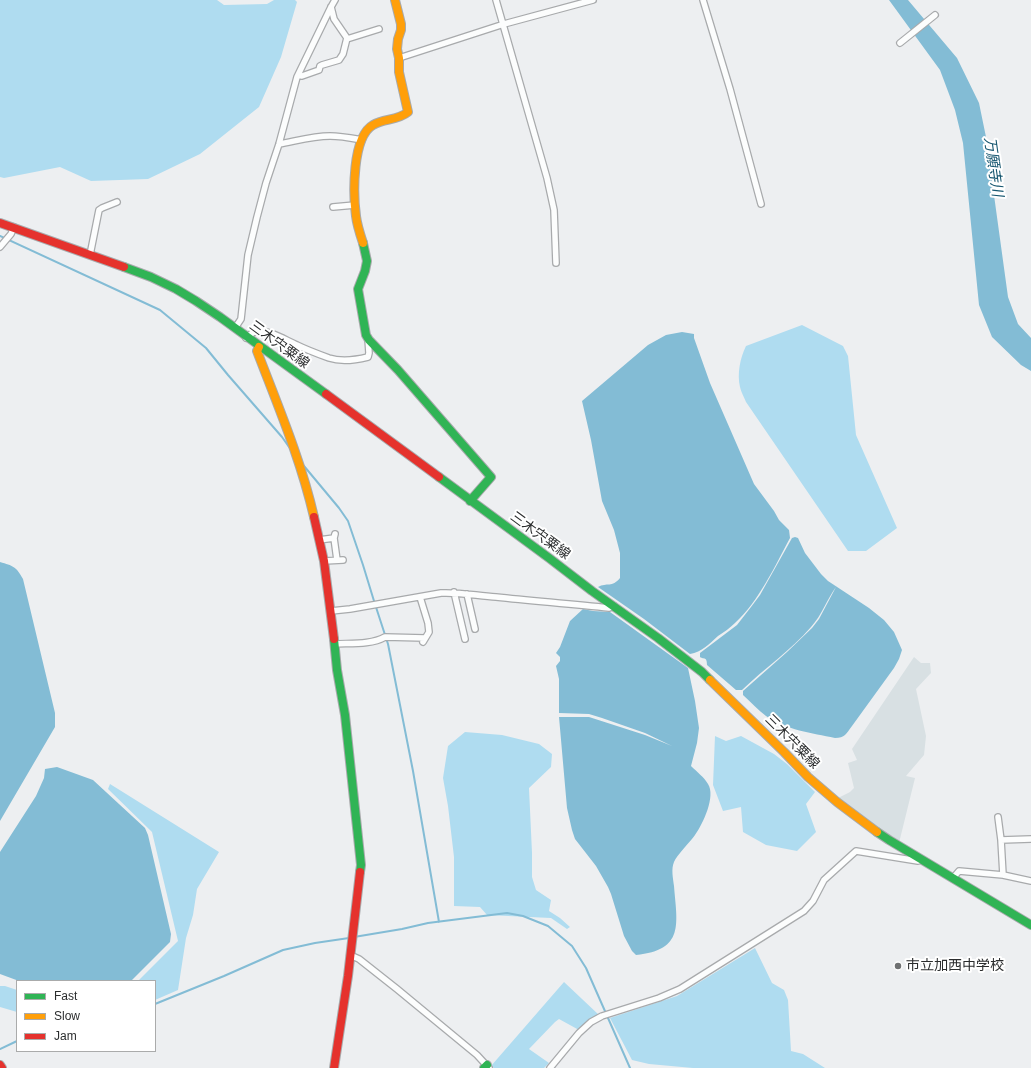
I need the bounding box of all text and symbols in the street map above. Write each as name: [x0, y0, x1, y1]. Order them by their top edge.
water label: 万願寺川: [980, 136, 1006, 198]
street label: 三木宍粟線: [246, 318, 312, 372]
street label: 三木宍粟線: [507, 509, 573, 563]
street label: 三木宍粟線: [761, 711, 823, 773]
place label: 市立加西中学校: [906, 958, 1004, 974]
marker: 市立加西中学校: [893, 961, 903, 971]
legend: [16, 980, 156, 1052]
text: Fast: [54, 989, 77, 1003]
text: Slow: [54, 1009, 80, 1023]
text: Jam: [54, 1029, 77, 1043]

